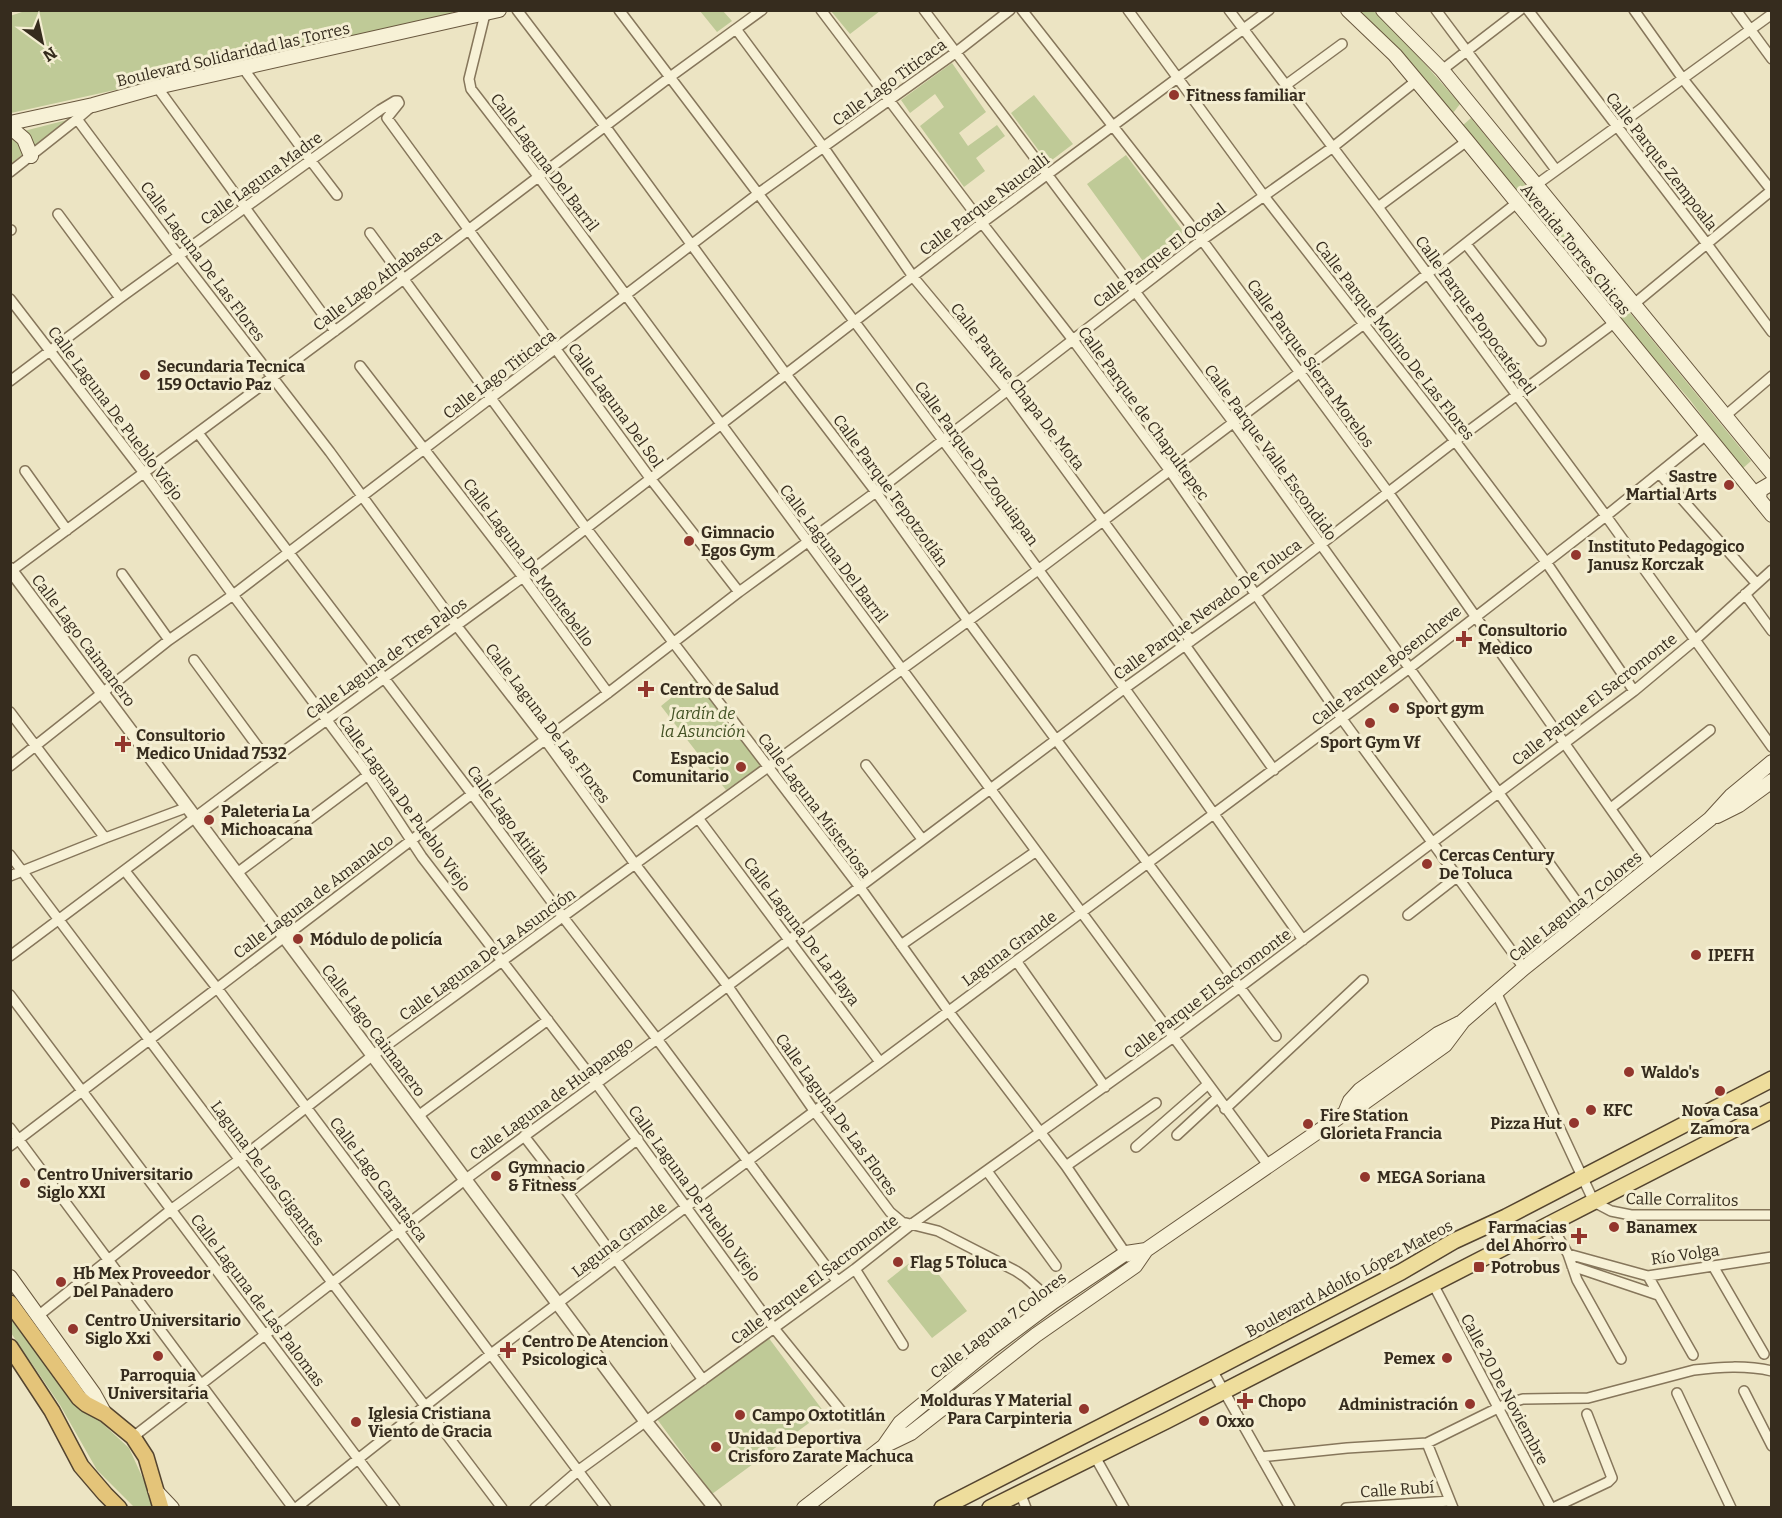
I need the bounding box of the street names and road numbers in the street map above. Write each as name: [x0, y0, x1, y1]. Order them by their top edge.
street label: Boulevard Solidaridad las Torres: [115, 18, 351, 91]
street label: Calle Lago Titicaca: [829, 35, 950, 130]
street label: Calle Parque Zempoala: [1602, 88, 1722, 234]
street label: Calle Laguna Del Barril: [486, 90, 603, 235]
street label: Calle Laguna Madre: [197, 128, 326, 229]
street label: Calle Parque Naucalli: [916, 149, 1053, 259]
street label: Calle Laguna De Las Flores: [136, 178, 269, 345]
street label: Avenida Torres Chicas: [1517, 180, 1634, 319]
street label: Calle Parque El Ocotal: [1089, 199, 1230, 312]
street label: Calle Lago Athabasca: [309, 226, 445, 335]
street label: Calle Parque Popocatépetl: [1411, 232, 1540, 399]
street label: Calle Parque Molino De Las Flores: [1311, 237, 1478, 444]
street label: Calle Parque Sierra Morelos: [1243, 275, 1378, 451]
street label: Calle Parque Chapa De Mota: [947, 299, 1089, 474]
street label: Calle Laguna De Pueblo Viejo: [44, 323, 187, 504]
street label: Calle Parque de Chapultepec: [1074, 323, 1213, 504]
street label: Calle Lago Titicaca: [439, 326, 560, 423]
street label: Calle Laguna Del Sol: [564, 339, 667, 472]
street label: Calle Parque Valle Escondido: [1200, 361, 1341, 544]
street label: Calle Parque De Zoquiapan: [910, 377, 1043, 549]
street label: Calle Parque Tepotzotlán: [829, 411, 952, 570]
street label: Calle Laguna De Montebello: [459, 474, 598, 650]
street label: Calle Laguna Del Barril: [775, 481, 892, 626]
street label: Calle Parque Nevado De Toluca: [1110, 535, 1305, 684]
street label: Calle Lago Caimanero: [28, 570, 140, 710]
street label: Calle Laguna de Tres Palos: [302, 594, 470, 723]
street label: Calle Parque Bosencheve: [1308, 601, 1465, 730]
street label: Calle Parque El Sacromonte: [1508, 629, 1681, 770]
street label: Calle Laguna De Las Flores: [481, 640, 614, 807]
street label: Calle Laguna De Pueblo Viejo: [334, 712, 475, 895]
street label: Calle Laguna Misteriosa: [754, 729, 875, 882]
street label: Calle Lago Atitlán: [463, 762, 554, 877]
street label: Calle Laguna de Amanalco: [230, 830, 397, 963]
street label: Calle Laguna 7 Colores: [1505, 847, 1646, 966]
street label: Calle Laguna De La Playa: [740, 853, 864, 1010]
street label: Calle Laguna De La Asunción: [396, 884, 579, 1025]
street label: Laguna Grande: [958, 907, 1060, 990]
street label: Calle Parque El Sacromonte: [1120, 924, 1295, 1062]
street label: Calle Lago Caimanero: [318, 960, 430, 1100]
street label: Calle Laguna De Las Flores: [771, 1030, 902, 1199]
street label: Calle Laguna de Huapango: [466, 1033, 637, 1164]
street label: Laguna De Los Gigantes: [207, 1097, 328, 1250]
street label: Calle Laguna De Pueblo Viejo: [624, 1102, 765, 1285]
street label: Calle Lago Caratasca: [326, 1113, 432, 1246]
street label: Calle Corralitos: [1625, 1189, 1739, 1210]
street label: Laguna Grande: [568, 1198, 670, 1281]
street label: Calle Laguna de Las Palomas: [186, 1210, 329, 1390]
street label: Calle Parque El Sacromonte: [727, 1210, 902, 1348]
street label: Boulevard Adolfo López Mateos: [1243, 1216, 1456, 1341]
street label: Río Volga: [1650, 1240, 1721, 1269]
street label: Calle Laguna 7 Colores: [927, 1268, 1070, 1383]
street label: Calle 20 De Noviembre: [1457, 1310, 1553, 1468]
street label: Calle Rubí: [1359, 1477, 1435, 1502]

